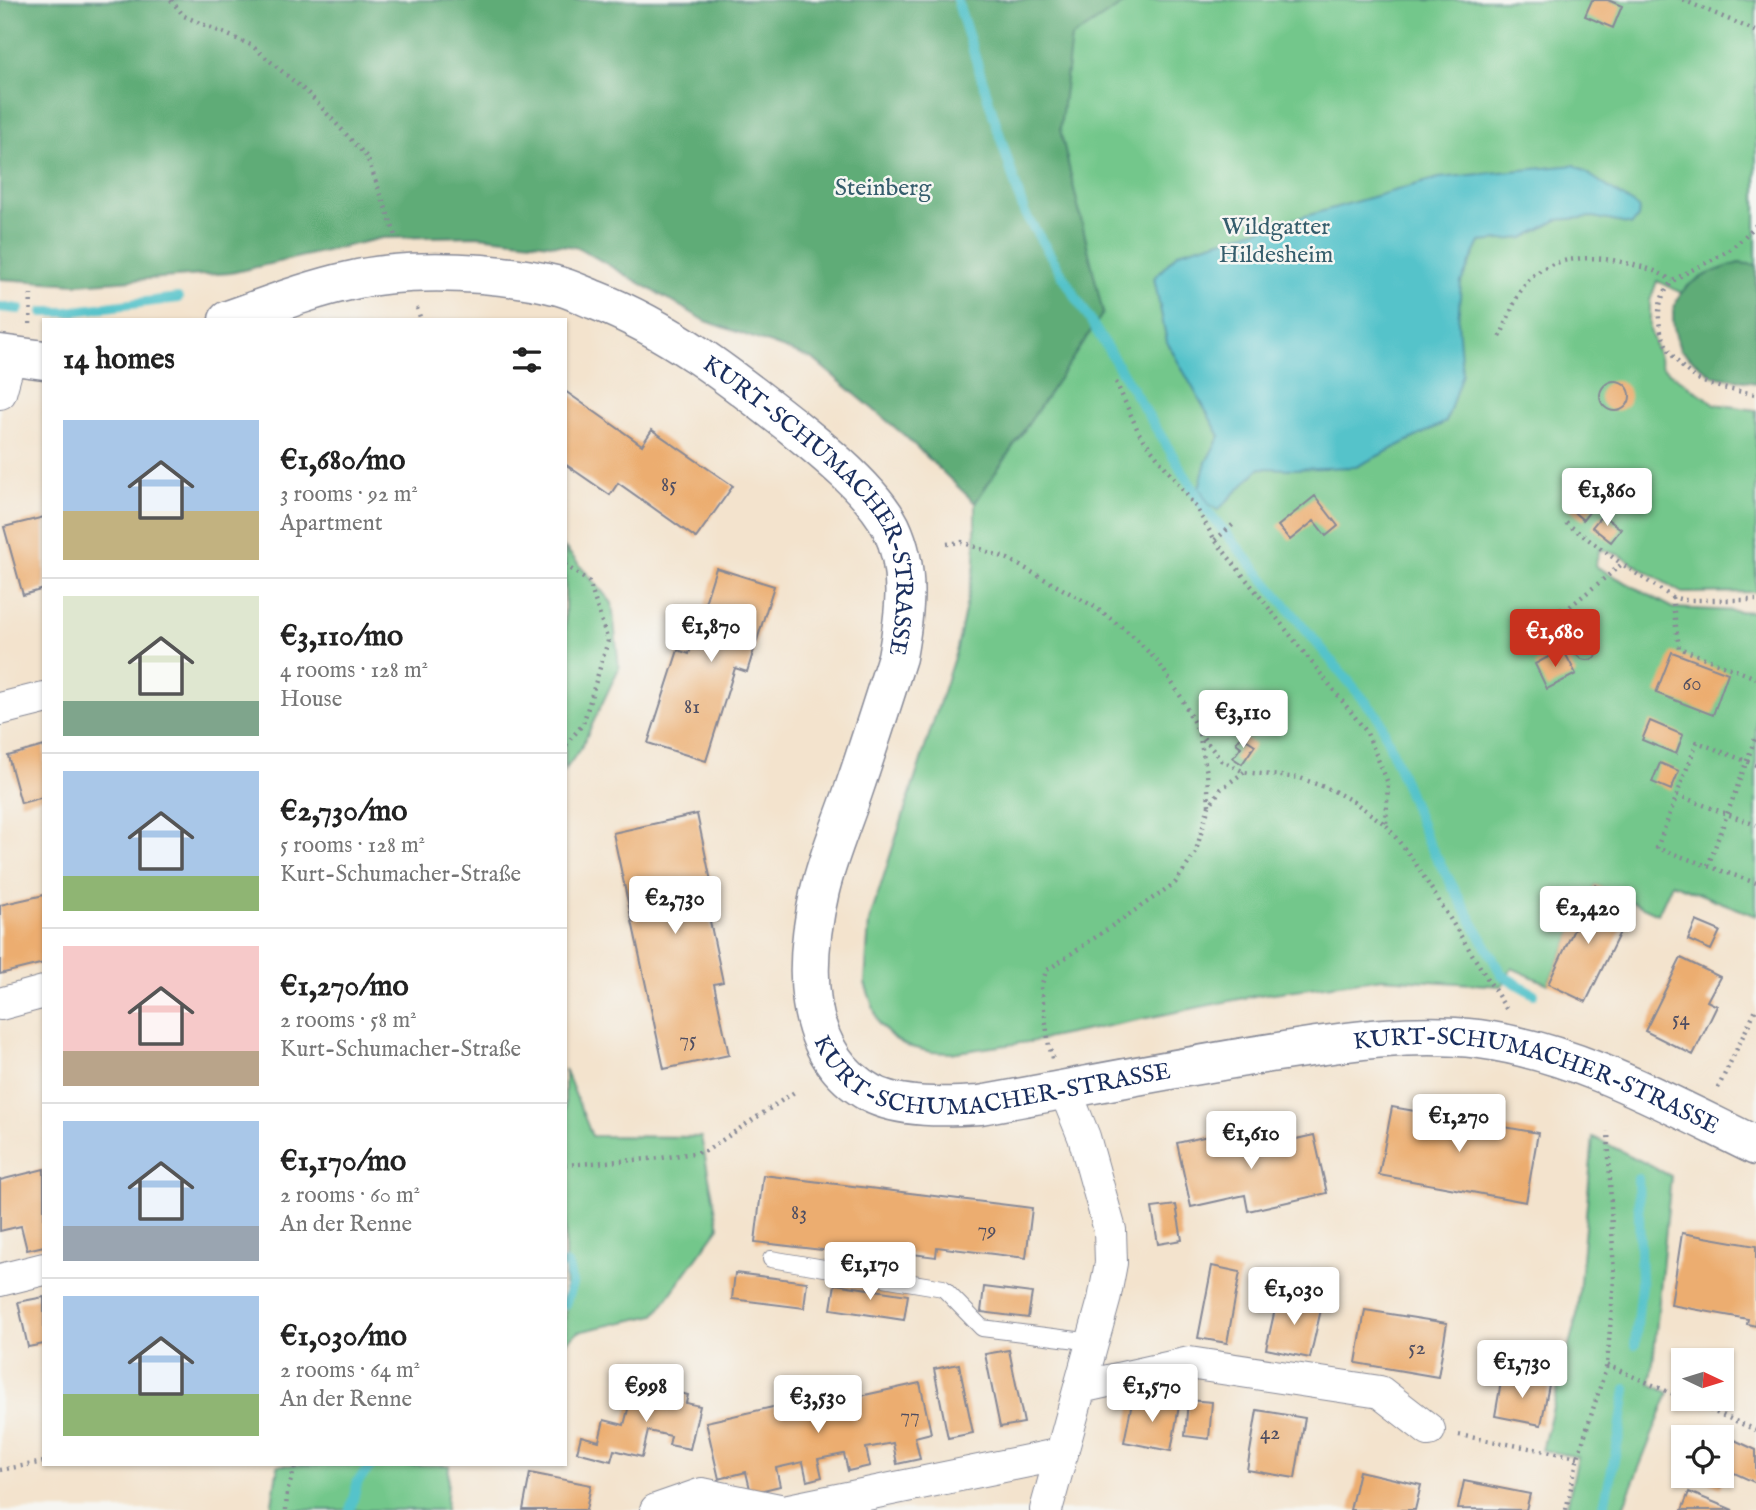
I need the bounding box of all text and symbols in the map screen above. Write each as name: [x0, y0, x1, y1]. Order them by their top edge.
park label: Steinberg: [835, 173, 932, 204]
park label: Wildgatter Hildesheim: [1219, 212, 1333, 271]
text: 14 homes: [63, 341, 175, 379]
icon: filters: [508, 341, 546, 379]
street label: KURT-SCHUMACHER-STRASSE: [696, 349, 919, 658]
text: €1,680/mo: [280, 442, 405, 480]
icon: home: [119, 448, 203, 532]
pin: €1,860: [1550, 468, 1664, 528]
house number: 85: [661, 472, 677, 499]
text: €1,860: [1578, 476, 1636, 505]
text: 3 rooms · 92 m²: [280, 480, 418, 509]
text: Apartment: [280, 509, 383, 538]
pin: €1,870: [654, 604, 768, 664]
pin: €1,680: [1498, 610, 1612, 669]
text: €1,870: [681, 612, 741, 641]
text: €1,680: [1526, 617, 1584, 646]
text: €3,110/mo: [280, 618, 403, 656]
icon: home: [119, 624, 203, 708]
text: 4 rooms · 128 m²: [280, 656, 428, 685]
house number: 60: [1682, 671, 1702, 698]
text: House: [280, 685, 342, 714]
pin: €3,110: [1186, 690, 1300, 750]
house number: 81: [684, 694, 700, 721]
text: €3,110: [1215, 698, 1271, 727]
text: €2,730/mo: [280, 793, 408, 831]
icon: home: [119, 799, 203, 883]
text: 5 rooms · 128 m²: [280, 831, 425, 860]
text: Kurt-Schumacher-Straße: [280, 860, 521, 889]
pin: €2,730: [618, 876, 732, 936]
text: €2,730: [645, 884, 705, 913]
pin: €2,420: [1531, 886, 1645, 946]
text: €2,420: [1556, 894, 1620, 923]
text: €1,270/mo: [280, 968, 409, 1006]
icon: home: [119, 974, 203, 1058]
text: 2 rooms · 58 m²: [280, 1006, 417, 1035]
house number: 54: [1672, 1006, 1691, 1033]
street label: KURT-SCHUMACHER-STRASSE: [1352, 1022, 1724, 1143]
house number: 75: [679, 1027, 697, 1054]
street label: KURT-SCHUMACHER-STRASSE: [805, 1031, 1173, 1123]
text: Kurt-Schumacher-Straße: [280, 1035, 521, 1064]
pin: €1,270: [1402, 1094, 1516, 1154]
text: €1,270: [1429, 1102, 1489, 1131]
pin: €1,610: [1194, 1112, 1308, 1171]
text: €1,610: [1222, 1119, 1280, 1148]
text: €1,170/mo: [280, 1143, 406, 1181]
icon: home: [119, 1149, 203, 1233]
text: 2 rooms · 60 m²: [280, 1181, 420, 1210]
house number: 83: [791, 1200, 807, 1227]
text: An der Renne: [280, 1210, 412, 1239]
house number: 79: [978, 1217, 997, 1244]
pin: €1,170: [813, 1242, 927, 1302]
text: €1,170: [841, 1250, 899, 1279]
pin: €1,030: [1237, 1268, 1351, 1327]
text: €1,030: [1264, 1275, 1324, 1304]
text: €1,030/mo: [280, 1318, 407, 1356]
icon: home: [119, 1324, 203, 1408]
house number: 52: [1408, 1335, 1426, 1362]
pin: €1,730: [1465, 1340, 1579, 1400]
text: €1,730: [1493, 1348, 1551, 1377]
north arrow: [1671, 1348, 1734, 1410]
map controls: [1671, 1348, 1734, 1488]
text: 2 rooms · 64 m²: [280, 1356, 420, 1385]
pin: €998: [605, 1364, 687, 1424]
pin: €1,570: [1095, 1364, 1209, 1424]
text: €998: [625, 1372, 667, 1401]
text: €1,570: [1123, 1372, 1181, 1401]
pin: €3,530: [761, 1376, 875, 1435]
text: €3,530: [790, 1383, 846, 1412]
text: An der Renne: [280, 1385, 412, 1414]
house number: 77: [900, 1403, 920, 1430]
house number: 42: [1260, 1420, 1280, 1447]
button: locate: [1671, 1425, 1734, 1488]

